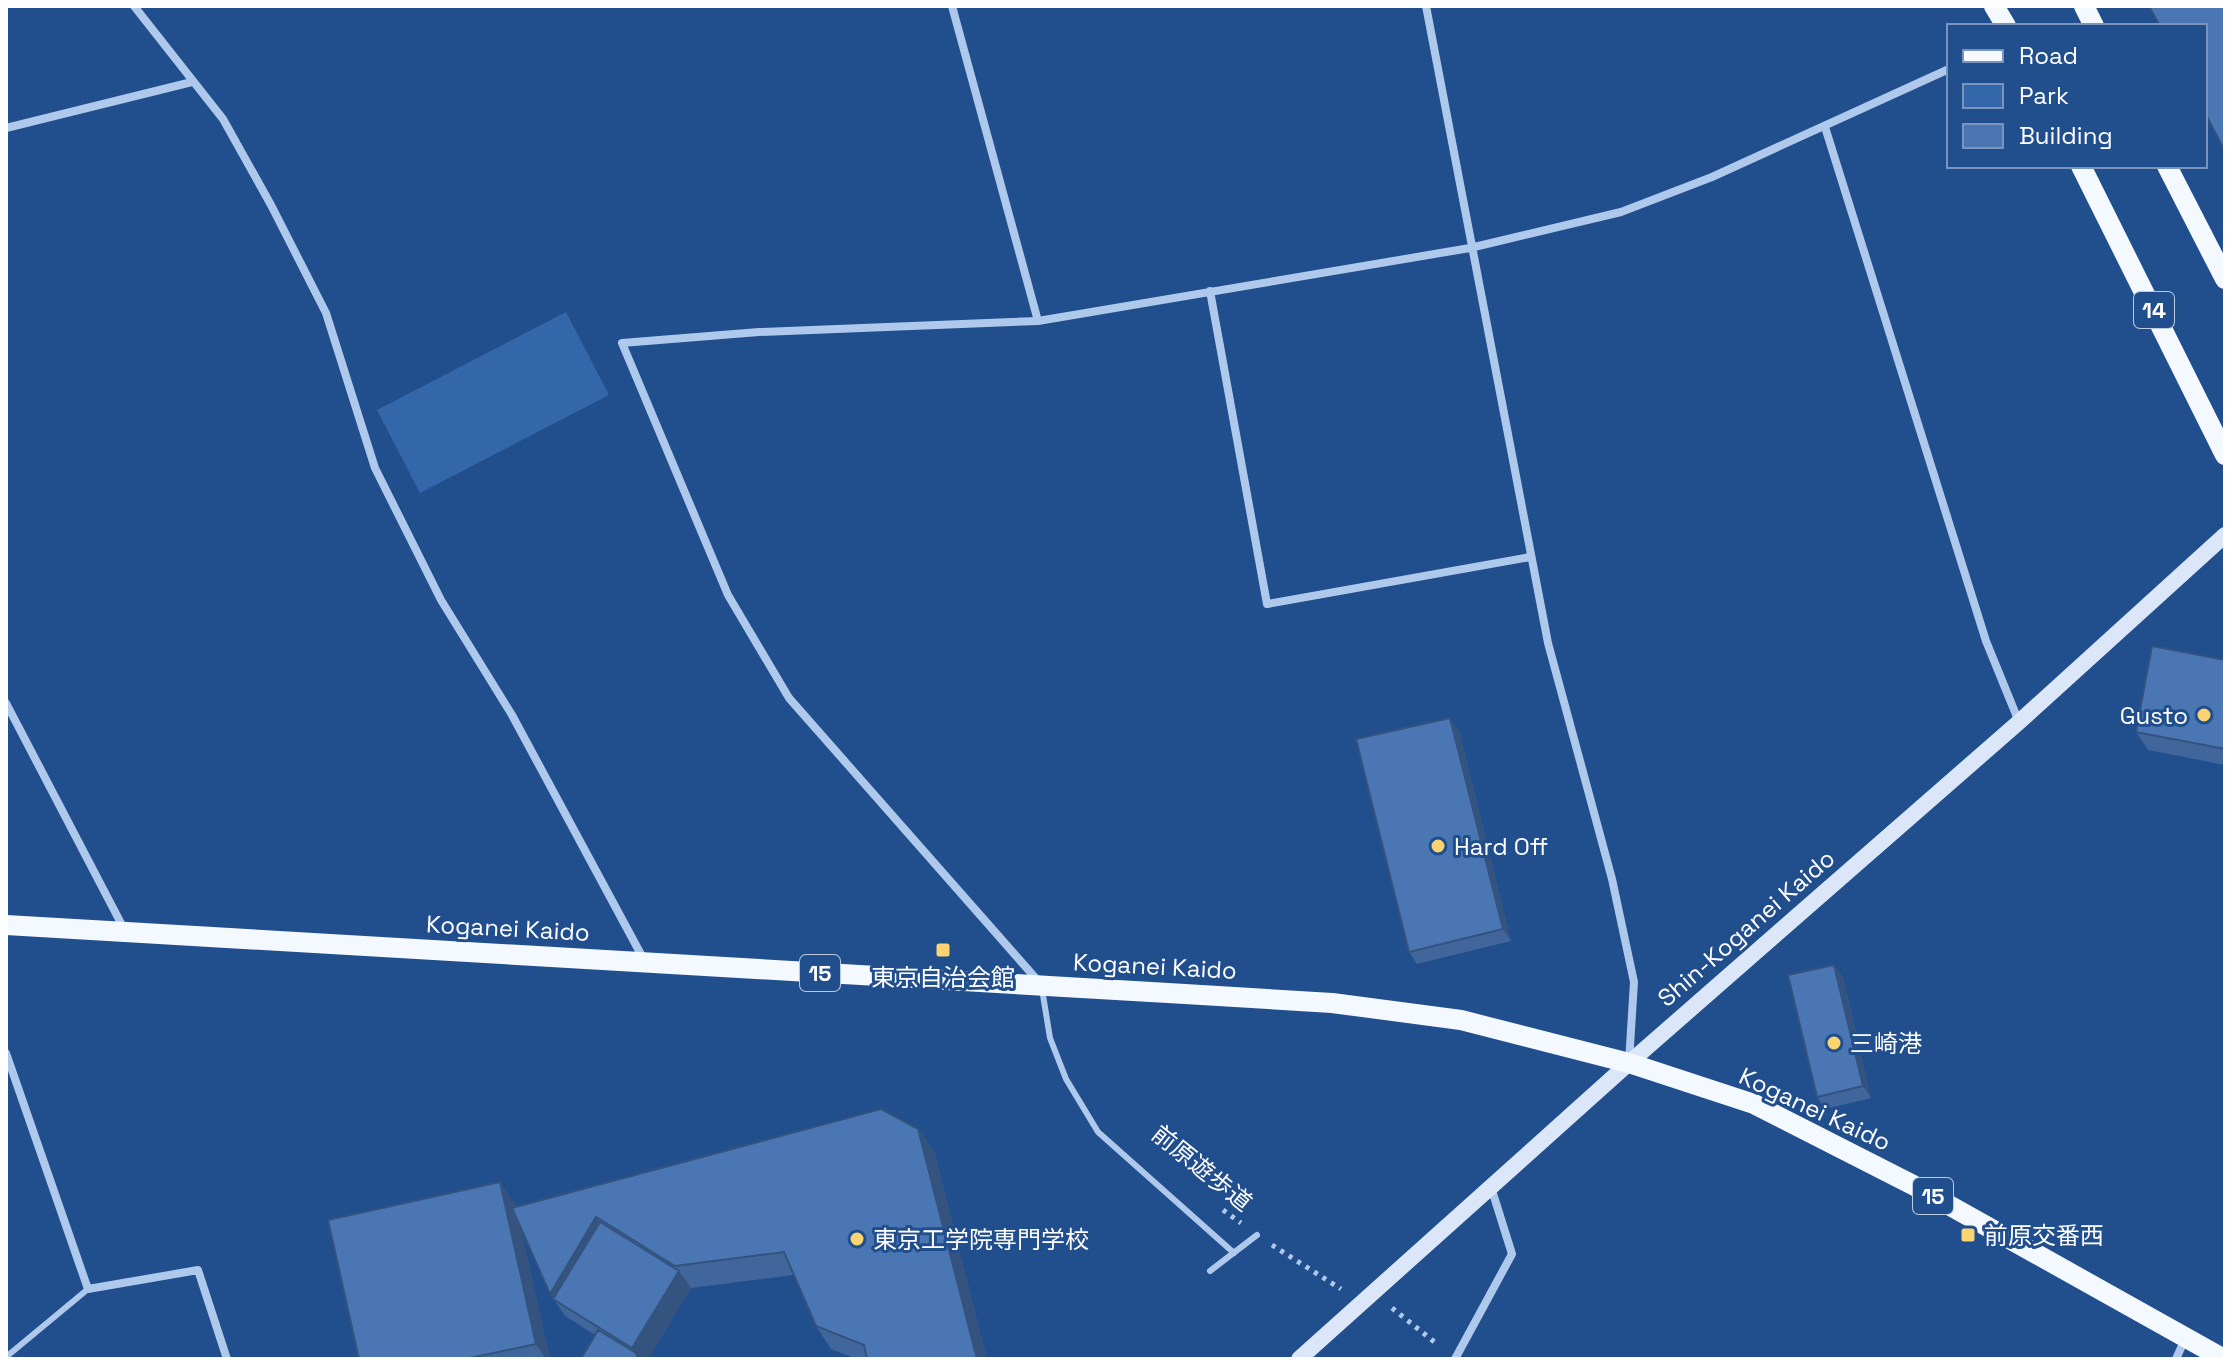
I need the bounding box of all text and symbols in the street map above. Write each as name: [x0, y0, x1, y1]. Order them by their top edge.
legend: [1947, 24, 2207, 168]
text: Road: [2019, 40, 2078, 71]
text: Park: [2019, 80, 2069, 111]
text: Building: [2019, 120, 2113, 151]
road number: 14: [2134, 292, 2174, 328]
place label: Gusto: [2120, 700, 2188, 731]
marker: Gusto: [2195, 706, 2213, 724]
place label: Hard Off: [1454, 831, 1548, 862]
marker: Hard Off: [1429, 837, 1447, 855]
street label: Shin-Koganei Kaido: [1651, 843, 1841, 1013]
street label: Koganei Kaido: [425, 908, 591, 948]
marker: 東京自治会館: [934, 941, 952, 959]
street label: Koganei Kaido: [1072, 946, 1238, 986]
road number: 15: [800, 955, 840, 991]
place label: 東京自治会館: [871, 962, 1015, 993]
place label: 三崎港: [1850, 1028, 1922, 1059]
marker: 三崎港: [1825, 1034, 1843, 1052]
street label: Koganei Kaido: [1734, 1060, 1896, 1158]
street label: 前原遊歩道: [1146, 1118, 1258, 1218]
road number: 15: [1913, 1178, 1953, 1214]
place label: 前原交番西: [1984, 1220, 2104, 1251]
place label: 東京工学院専門学校: [873, 1224, 1089, 1255]
marker: 前原交番西: [1959, 1226, 1977, 1244]
marker: 東京工学院専門学校: [848, 1230, 866, 1248]

